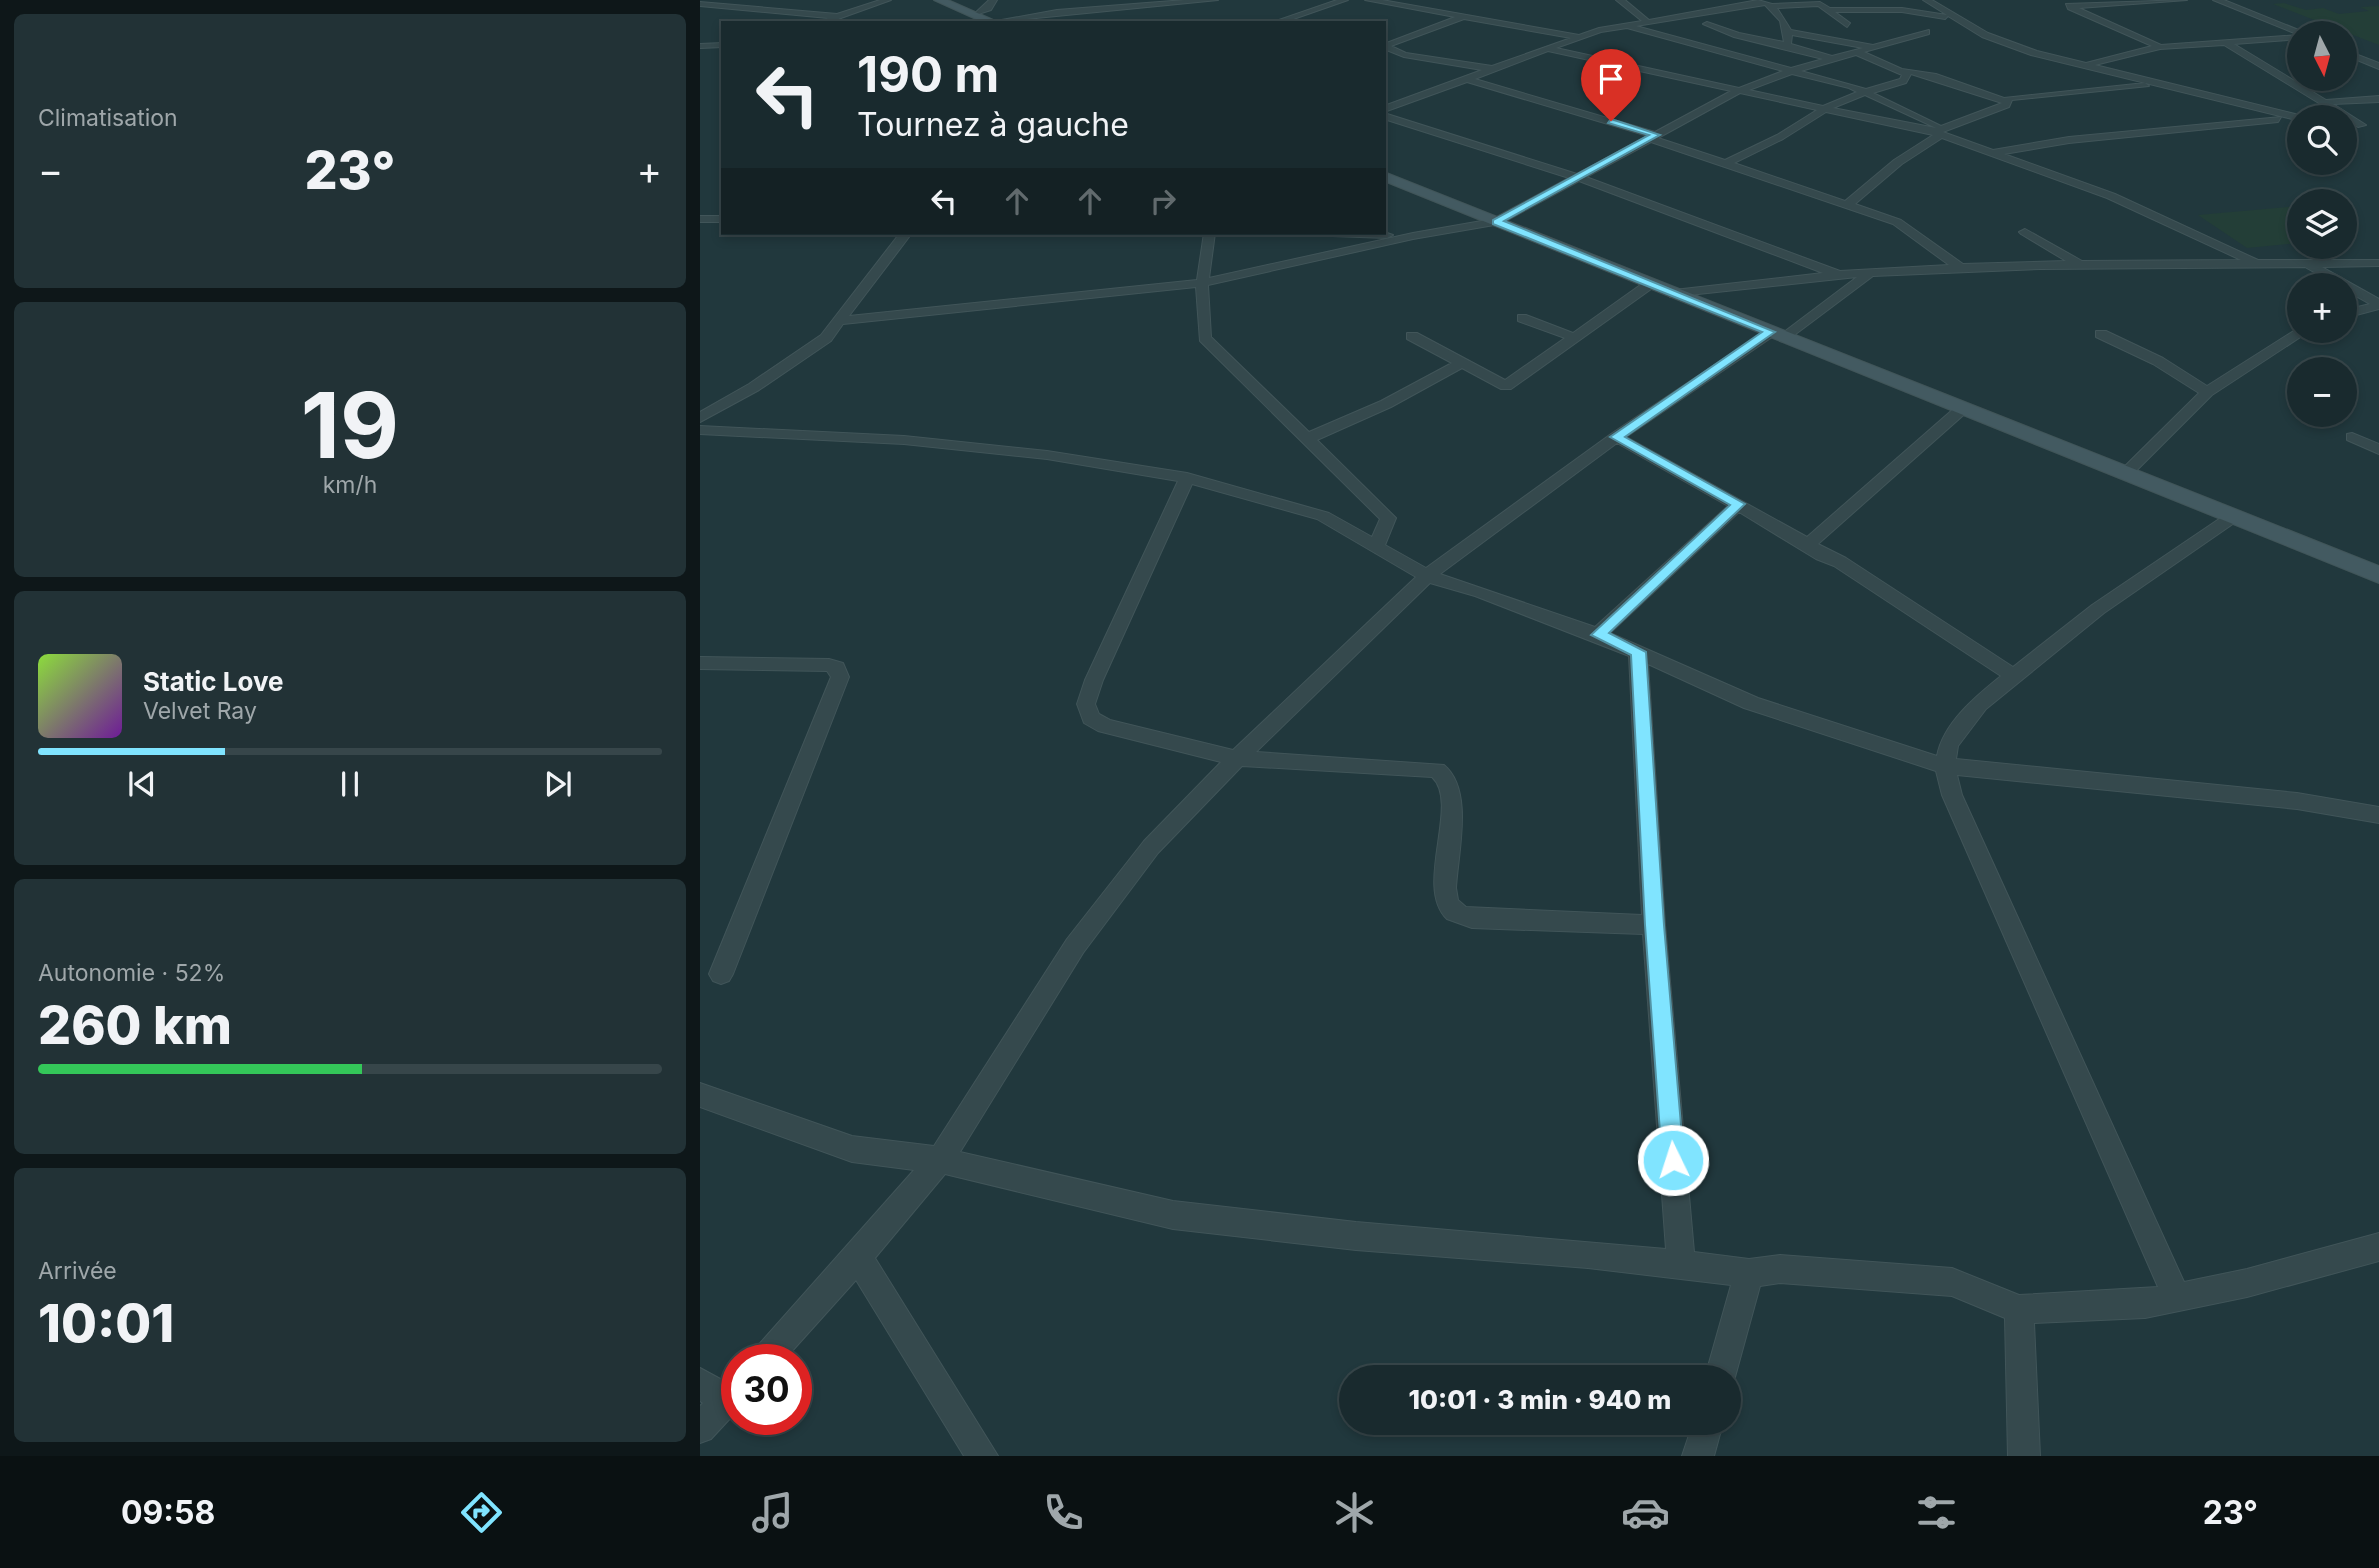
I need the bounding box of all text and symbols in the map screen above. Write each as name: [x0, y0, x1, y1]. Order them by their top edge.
north arrow: [2287, 21, 2357, 91]
map controls: [2287, 21, 2357, 427]
text: 190 m: [857, 45, 999, 104]
icon: left: [742, 49, 833, 140]
pin: [1581, 49, 1641, 121]
icon: arrive: [1592, 60, 1630, 98]
text: Climatisation: [38, 104, 178, 132]
text: Tournez à gauche: [857, 105, 1129, 144]
button: search: [2287, 105, 2357, 175]
text: 23°: [304, 139, 396, 202]
text: −: [38, 147, 63, 193]
text: +: [637, 147, 662, 193]
icon: left: [925, 182, 963, 220]
icon: ahead: [998, 182, 1036, 220]
icon: ahead: [1071, 182, 1109, 220]
icon: right: [1144, 182, 1182, 220]
button: layers: [2287, 189, 2357, 259]
button: +: [2287, 273, 2357, 343]
button: −: [2287, 357, 2357, 427]
text: 19: [301, 370, 399, 480]
text: km/h: [323, 471, 377, 499]
text: Static Love: [143, 666, 284, 697]
text: Velvet Ray: [143, 697, 257, 725]
icon: previous: [123, 765, 161, 803]
icon: pause: [331, 765, 369, 803]
icon: next: [539, 765, 577, 803]
text: Autonomie · 52%: [38, 959, 225, 987]
text: 260 km: [38, 994, 232, 1057]
position arrow: [1636, 1123, 1710, 1197]
text: Arrivée: [38, 1257, 117, 1285]
text: 10:01: [38, 1292, 174, 1355]
speed limit sign: 30: [721, 1344, 812, 1435]
text: 10:01 · 3 min · 940 m: [1409, 1384, 1671, 1415]
icon: directions: [457, 1488, 506, 1537]
icon: music: [748, 1488, 797, 1537]
icon: phone: [1039, 1488, 1088, 1537]
icon: climate: [1330, 1488, 1379, 1537]
icon: car: [1621, 1488, 1670, 1537]
icon: filters: [1912, 1488, 1961, 1537]
text: 09:58: [121, 1493, 215, 1532]
text: 23°: [2203, 1493, 2258, 1532]

